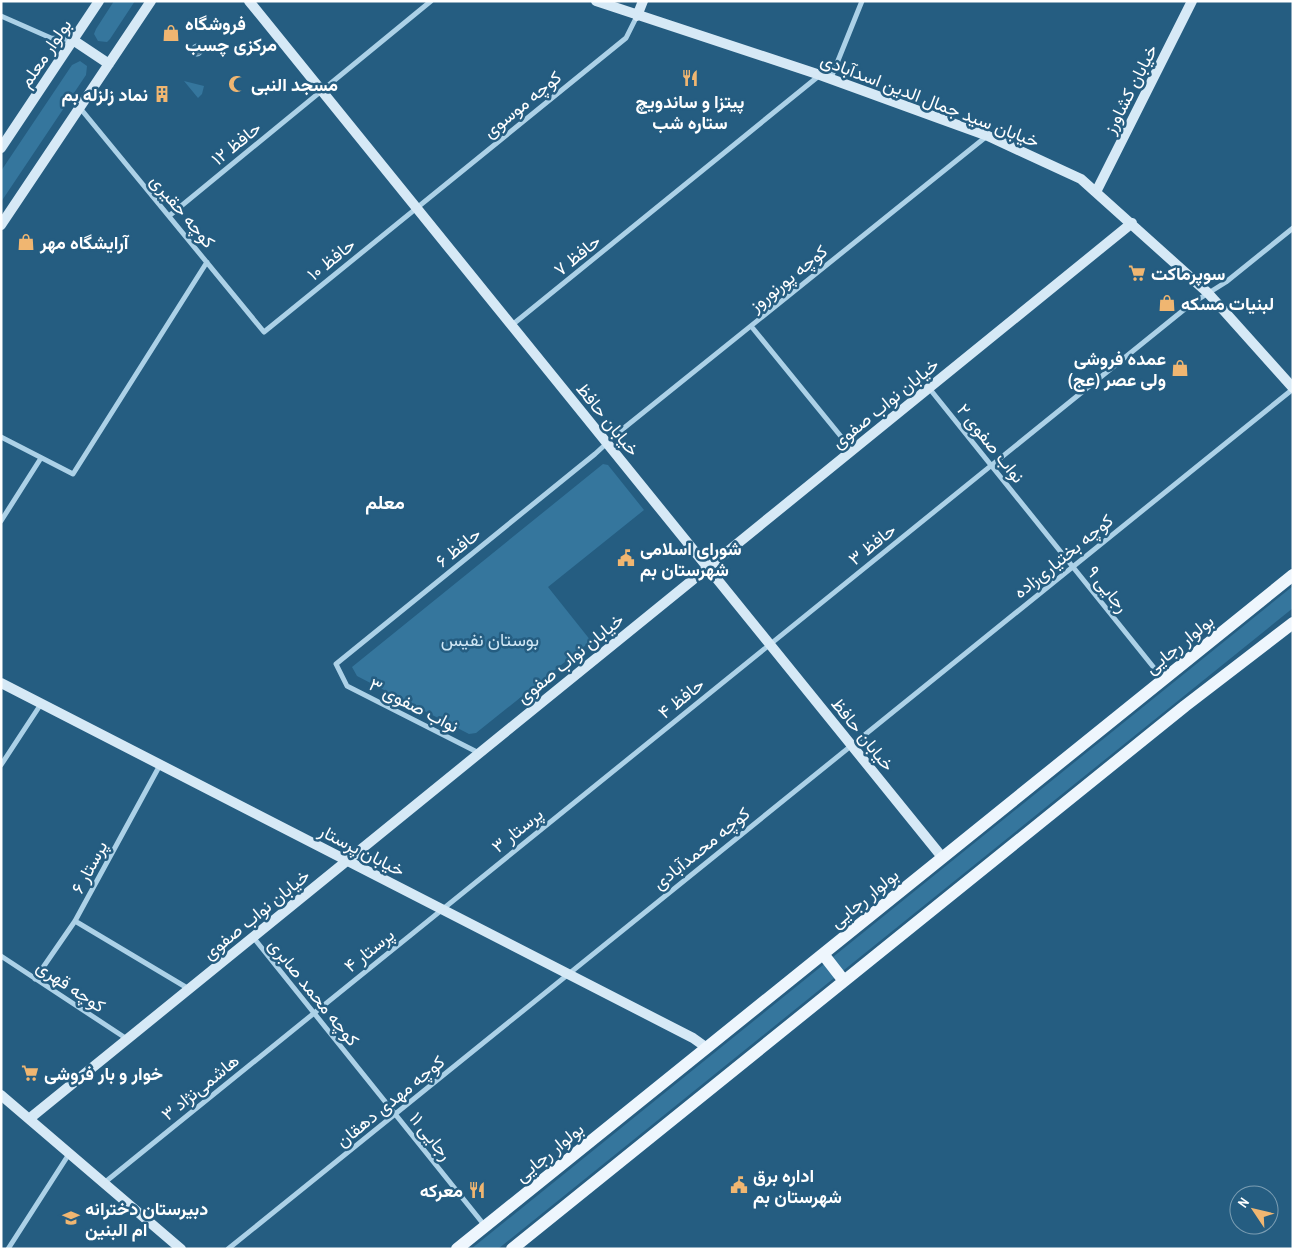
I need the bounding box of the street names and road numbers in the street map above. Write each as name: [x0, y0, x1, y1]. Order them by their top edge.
street label: بولوار معلم: [13, 14, 77, 92]
street label: خیابان کشاورز: [1096, 40, 1163, 139]
street label: خیابان سید جمال الدین اسدآبادی: [817, 47, 1043, 153]
street label: کوچه موسوی: [478, 65, 566, 143]
street label: حافظ ۱۲: [206, 115, 266, 171]
street label: کوچه حقیری: [145, 169, 221, 253]
street label: حافظ ۷: [548, 228, 606, 282]
street label: حافظ ۱۰: [302, 232, 360, 286]
street label: کوچه پورنوروز: [743, 239, 832, 318]
street label: خیابان نواب صفوی: [826, 352, 944, 454]
street label: خیابان حافظ: [570, 377, 646, 461]
street label: نواب صفوی ۲: [951, 398, 1031, 488]
street label: کوچه بختیاری‌زاده: [1008, 508, 1118, 604]
street label: حافظ ۳: [843, 517, 901, 571]
street label: حافظ ۶: [430, 521, 486, 573]
street label: رجایی ۹: [1081, 560, 1135, 618]
street label: خیابان نواب صفوی: [511, 607, 629, 709]
street label: بولوار رجایی: [1139, 608, 1219, 680]
street label: نواب صفوی ۳: [365, 672, 463, 738]
street label: حافظ ۴: [652, 672, 710, 724]
street label: خیابان حافظ: [825, 692, 901, 776]
street label: پرستار ۳: [486, 801, 548, 859]
street label: کوچه محمدآبادی: [647, 801, 755, 895]
street label: خیابان پرستار: [314, 817, 409, 882]
street label: پرستار ۶: [65, 836, 113, 898]
street label: بولوار رجایی: [824, 862, 904, 934]
street label: خیابان نواب صفوی: [197, 863, 315, 965]
street label: پرستار ۴: [339, 922, 399, 978]
street label: کوچه محمد صابری: [263, 933, 365, 1051]
street label: کوچه قهری: [32, 954, 110, 1018]
street label: هاشمی‌نژاد ۳: [156, 1048, 244, 1126]
street label: کوچه مهدی دهقان: [330, 1049, 450, 1153]
street label: رجایی ۱۱: [404, 1106, 458, 1166]
street label: بولوار رجایی: [509, 1116, 589, 1188]

